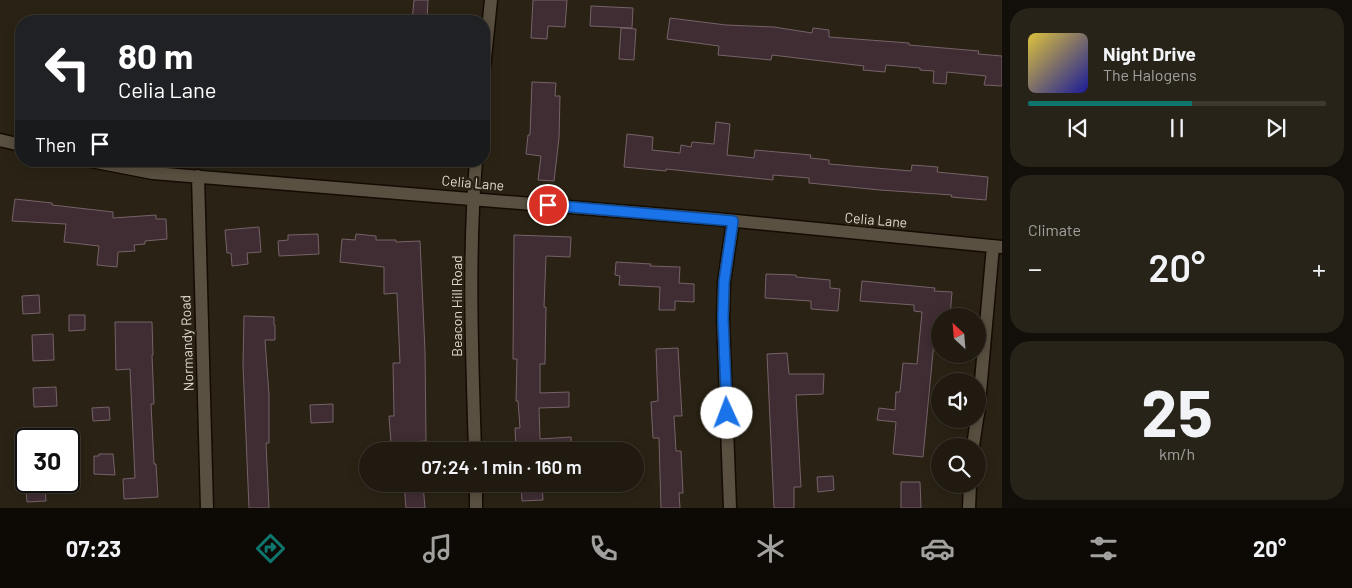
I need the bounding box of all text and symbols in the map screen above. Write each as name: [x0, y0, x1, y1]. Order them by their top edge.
text: 80 m: [118, 34, 193, 76]
icon: left: [35, 35, 100, 100]
text: Night Drive: [1103, 42, 1196, 65]
text: The Halogens: [1103, 65, 1197, 84]
text: Celia Lane: [118, 76, 217, 102]
icon: previous: [1064, 114, 1092, 142]
icon: pause: [1163, 114, 1191, 142]
icon: next: [1262, 114, 1290, 142]
icon: arrive: [86, 130, 114, 158]
text: Then: [35, 133, 76, 156]
street label: Celia Lane: [441, 171, 505, 194]
pin: [527, 184, 569, 226]
icon: arrive: [534, 191, 562, 219]
street label: Celia Lane: [844, 208, 908, 231]
text: Climate: [1028, 220, 1081, 239]
text: 20°: [1149, 244, 1205, 290]
text: −: [1028, 251, 1042, 285]
text: +: [1312, 251, 1326, 285]
street label: Beacon Hill Road: [448, 255, 465, 357]
street label: Normandy Road: [176, 295, 197, 391]
north arrow: [931, 308, 986, 362]
map controls: [931, 308, 986, 493]
text: 25: [1141, 372, 1213, 450]
button: sound: [931, 373, 986, 428]
position arrow: [700, 386, 752, 438]
speed limit sign: 30: [15, 428, 80, 493]
button: search: [931, 438, 986, 493]
text: km/h: [1159, 444, 1195, 463]
text: 07:24 · 1 min · 160 m: [421, 455, 582, 478]
icon: directions: [253, 531, 288, 566]
icon: music: [420, 531, 455, 566]
icon: phone: [586, 531, 621, 566]
icon: climate: [753, 531, 788, 566]
icon: car: [920, 531, 955, 566]
icon: filters: [1086, 531, 1121, 566]
text: 07:23: [66, 535, 121, 561]
text: 20°: [1253, 535, 1286, 561]

